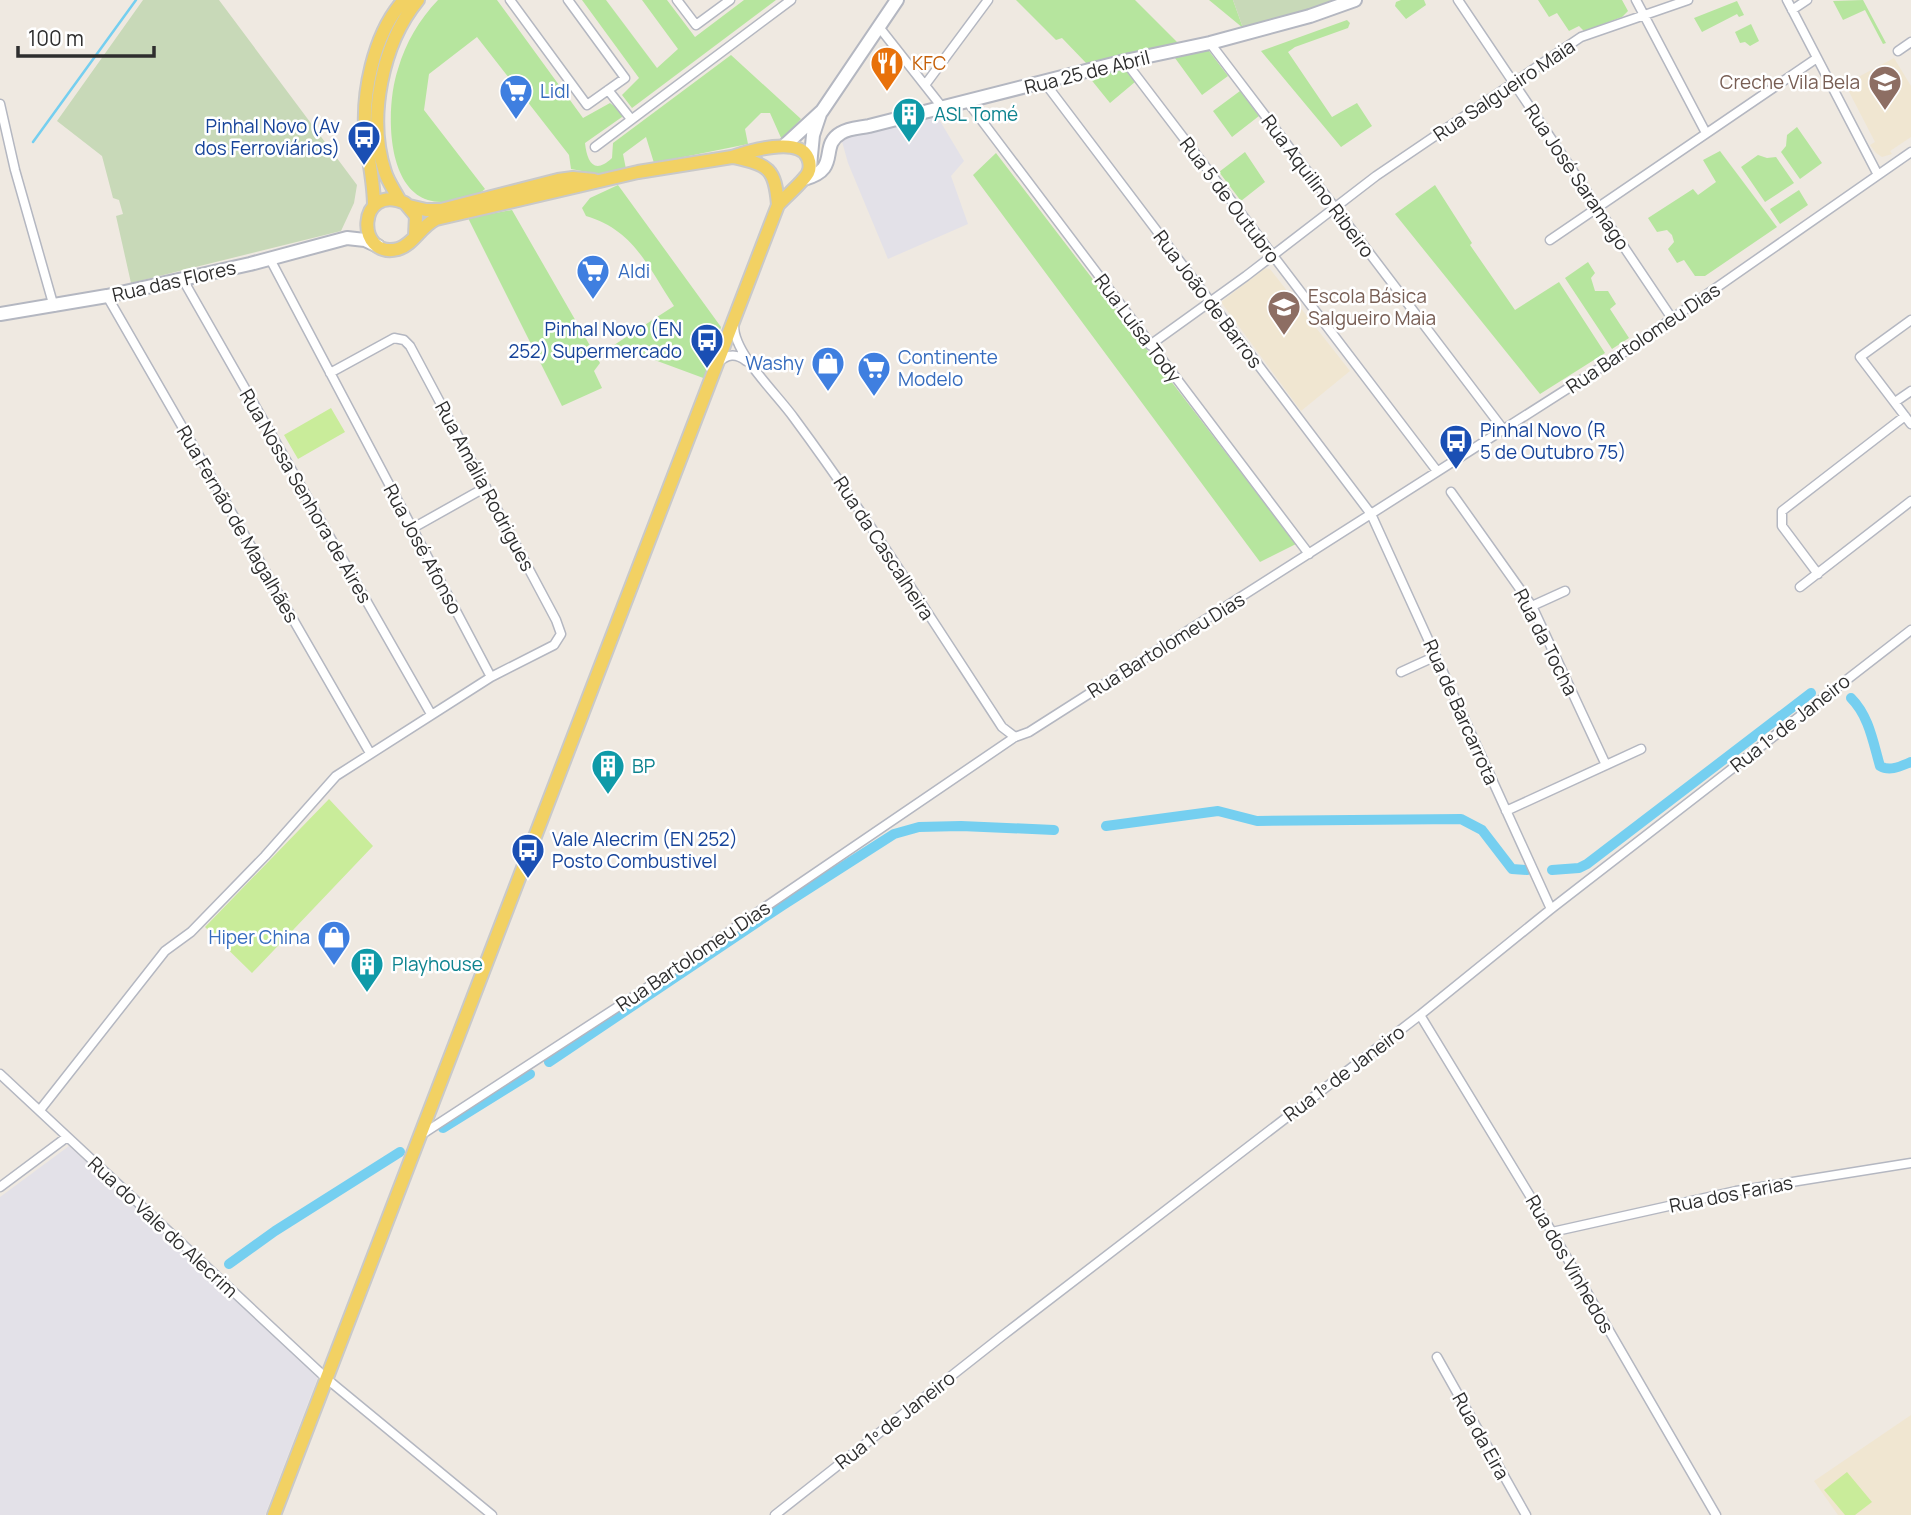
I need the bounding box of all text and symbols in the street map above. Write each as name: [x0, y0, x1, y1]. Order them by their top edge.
scale bar: [18, 14, 154, 58]
text: 100 m: [28, 24, 84, 52]
street label: Rua Salgueiro Maia: [1428, 33, 1580, 147]
restaurant icon: KFC: [868, 44, 906, 93]
street label: Rua 25 de Abril: [1022, 44, 1152, 100]
place label: KFC: [912, 50, 946, 76]
school or university icon: Creche Vila Bela: [1866, 63, 1904, 112]
place label: Creche Vila Bela: [1720, 69, 1860, 95]
supermarket icon: Lidl: [497, 72, 535, 121]
place label: Lidl: [540, 78, 570, 104]
building icon: ASL Tomé: [890, 95, 928, 144]
street label: Rua José Saramago: [1518, 99, 1636, 255]
place label: ASL Tomé: [934, 101, 1018, 127]
street label: Rua Aquilino Ribeiro: [1256, 109, 1380, 263]
place label: Pinhal Novo (Av dos Ferroviários): [194, 113, 340, 161]
bus stop icon: Pinhal Novo (Av dos Ferroviários): [345, 118, 383, 167]
street label: Rua 5 de Outubro: [1174, 132, 1286, 268]
street label: Rua João de Barros: [1148, 225, 1268, 373]
supermarket icon: Aldi: [574, 252, 612, 301]
street label: Rua das Flores: [110, 254, 238, 308]
place label: Aldi: [618, 258, 650, 284]
street label: Rua Luísa Tody: [1089, 268, 1187, 388]
street label: Rua Bartolomeu Dias: [1561, 277, 1725, 399]
place label: Escola Básica Salgueiro Maia: [1308, 283, 1436, 331]
school or university icon: Escola Básica Salgueiro Maia: [1265, 288, 1303, 337]
place label: Pinhal Novo (EN 252) Supermercado: [508, 316, 682, 364]
bus stop icon: Pinhal Novo (EN 252) Supermercado: [688, 321, 726, 370]
shop icon: Washy: [809, 344, 847, 393]
place label: Continente Modelo: [898, 344, 998, 392]
supermarket icon: Continente Modelo: [855, 349, 893, 398]
place label: Washy: [745, 350, 804, 376]
street label: Rua Nossa Senhora de Aires: [234, 384, 378, 608]
street label: Rua Amália Rodrigues: [429, 396, 541, 576]
place label: Pinhal Novo (R 5 de Outubro 75): [1480, 417, 1626, 465]
street label: Rua Fernão de Magalhães: [171, 421, 305, 627]
bus stop icon: Pinhal Novo (R 5 de Outubro 75): [1437, 422, 1475, 471]
street label: Rua da Cascalheira: [828, 471, 940, 625]
street label: Rua José Afonso: [378, 479, 468, 619]
street label: Rua da Tocha: [1508, 584, 1584, 700]
street label: Rua Bartolomeu Dias: [1082, 586, 1250, 704]
street label: Rua de Barcarrota: [1417, 635, 1505, 789]
street label: Rua 1º de Janeiro: [1725, 668, 1855, 778]
building icon: BP: [589, 747, 627, 796]
place label: BP: [632, 753, 655, 779]
place label: Vale Alecrim (EN 252) Posto Combustivel: [552, 826, 738, 874]
bus stop icon: Vale Alecrim (EN 252) Posto Combustivel: [509, 831, 547, 880]
street label: Rua Bartolomeu Dias: [611, 895, 775, 1017]
shop icon: Hiper China: [315, 918, 353, 967]
place label: Hiper China: [208, 924, 310, 950]
building icon: Playhouse: [348, 945, 386, 994]
place label: Playhouse: [392, 951, 483, 977]
street label: Rua 1º de Janeiro: [1278, 1019, 1410, 1127]
street label: Rua do Vale do Alecrim: [82, 1151, 244, 1303]
street label: Rua dos Farias: [1667, 1169, 1795, 1219]
street label: Rua dos Vinhedos: [1520, 1190, 1620, 1338]
street label: Rua 1º de Janeiro: [830, 1365, 960, 1475]
street label: Rua da Eira: [1446, 1388, 1516, 1484]

